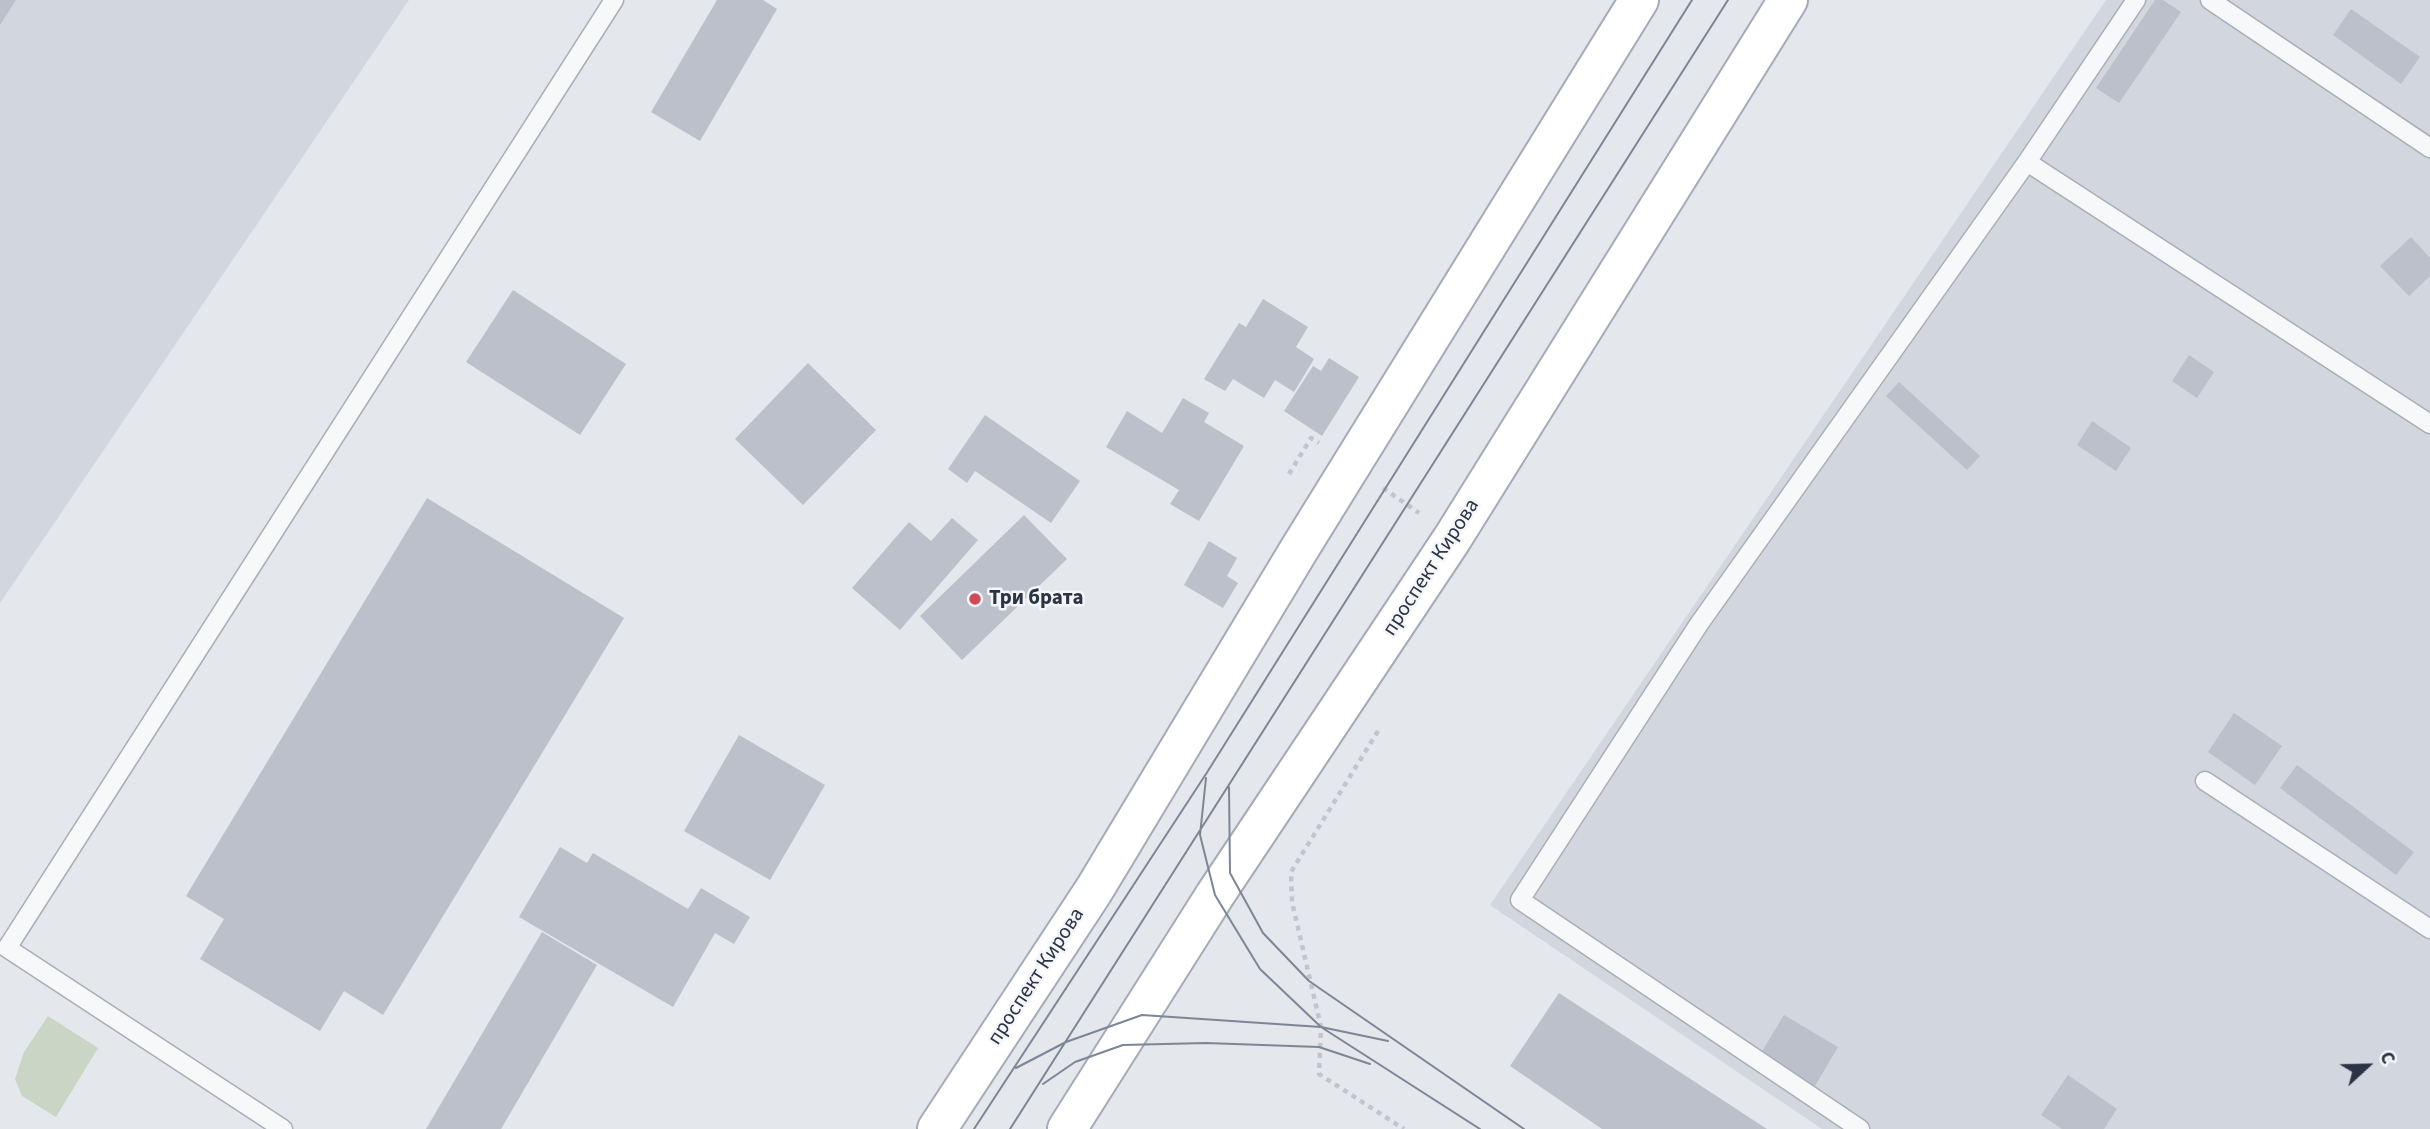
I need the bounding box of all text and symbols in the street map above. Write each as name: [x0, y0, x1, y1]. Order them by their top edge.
street label: проспект Кирова: [1378, 495, 1486, 641]
place label: Три брата: [989, 586, 1084, 612]
marker: Три брата: [967, 591, 983, 607]
street label: проспект Кирова: [983, 904, 1091, 1050]
north arrow: [2332, 1031, 2402, 1101]
text: С: [2372, 1048, 2402, 1068]

